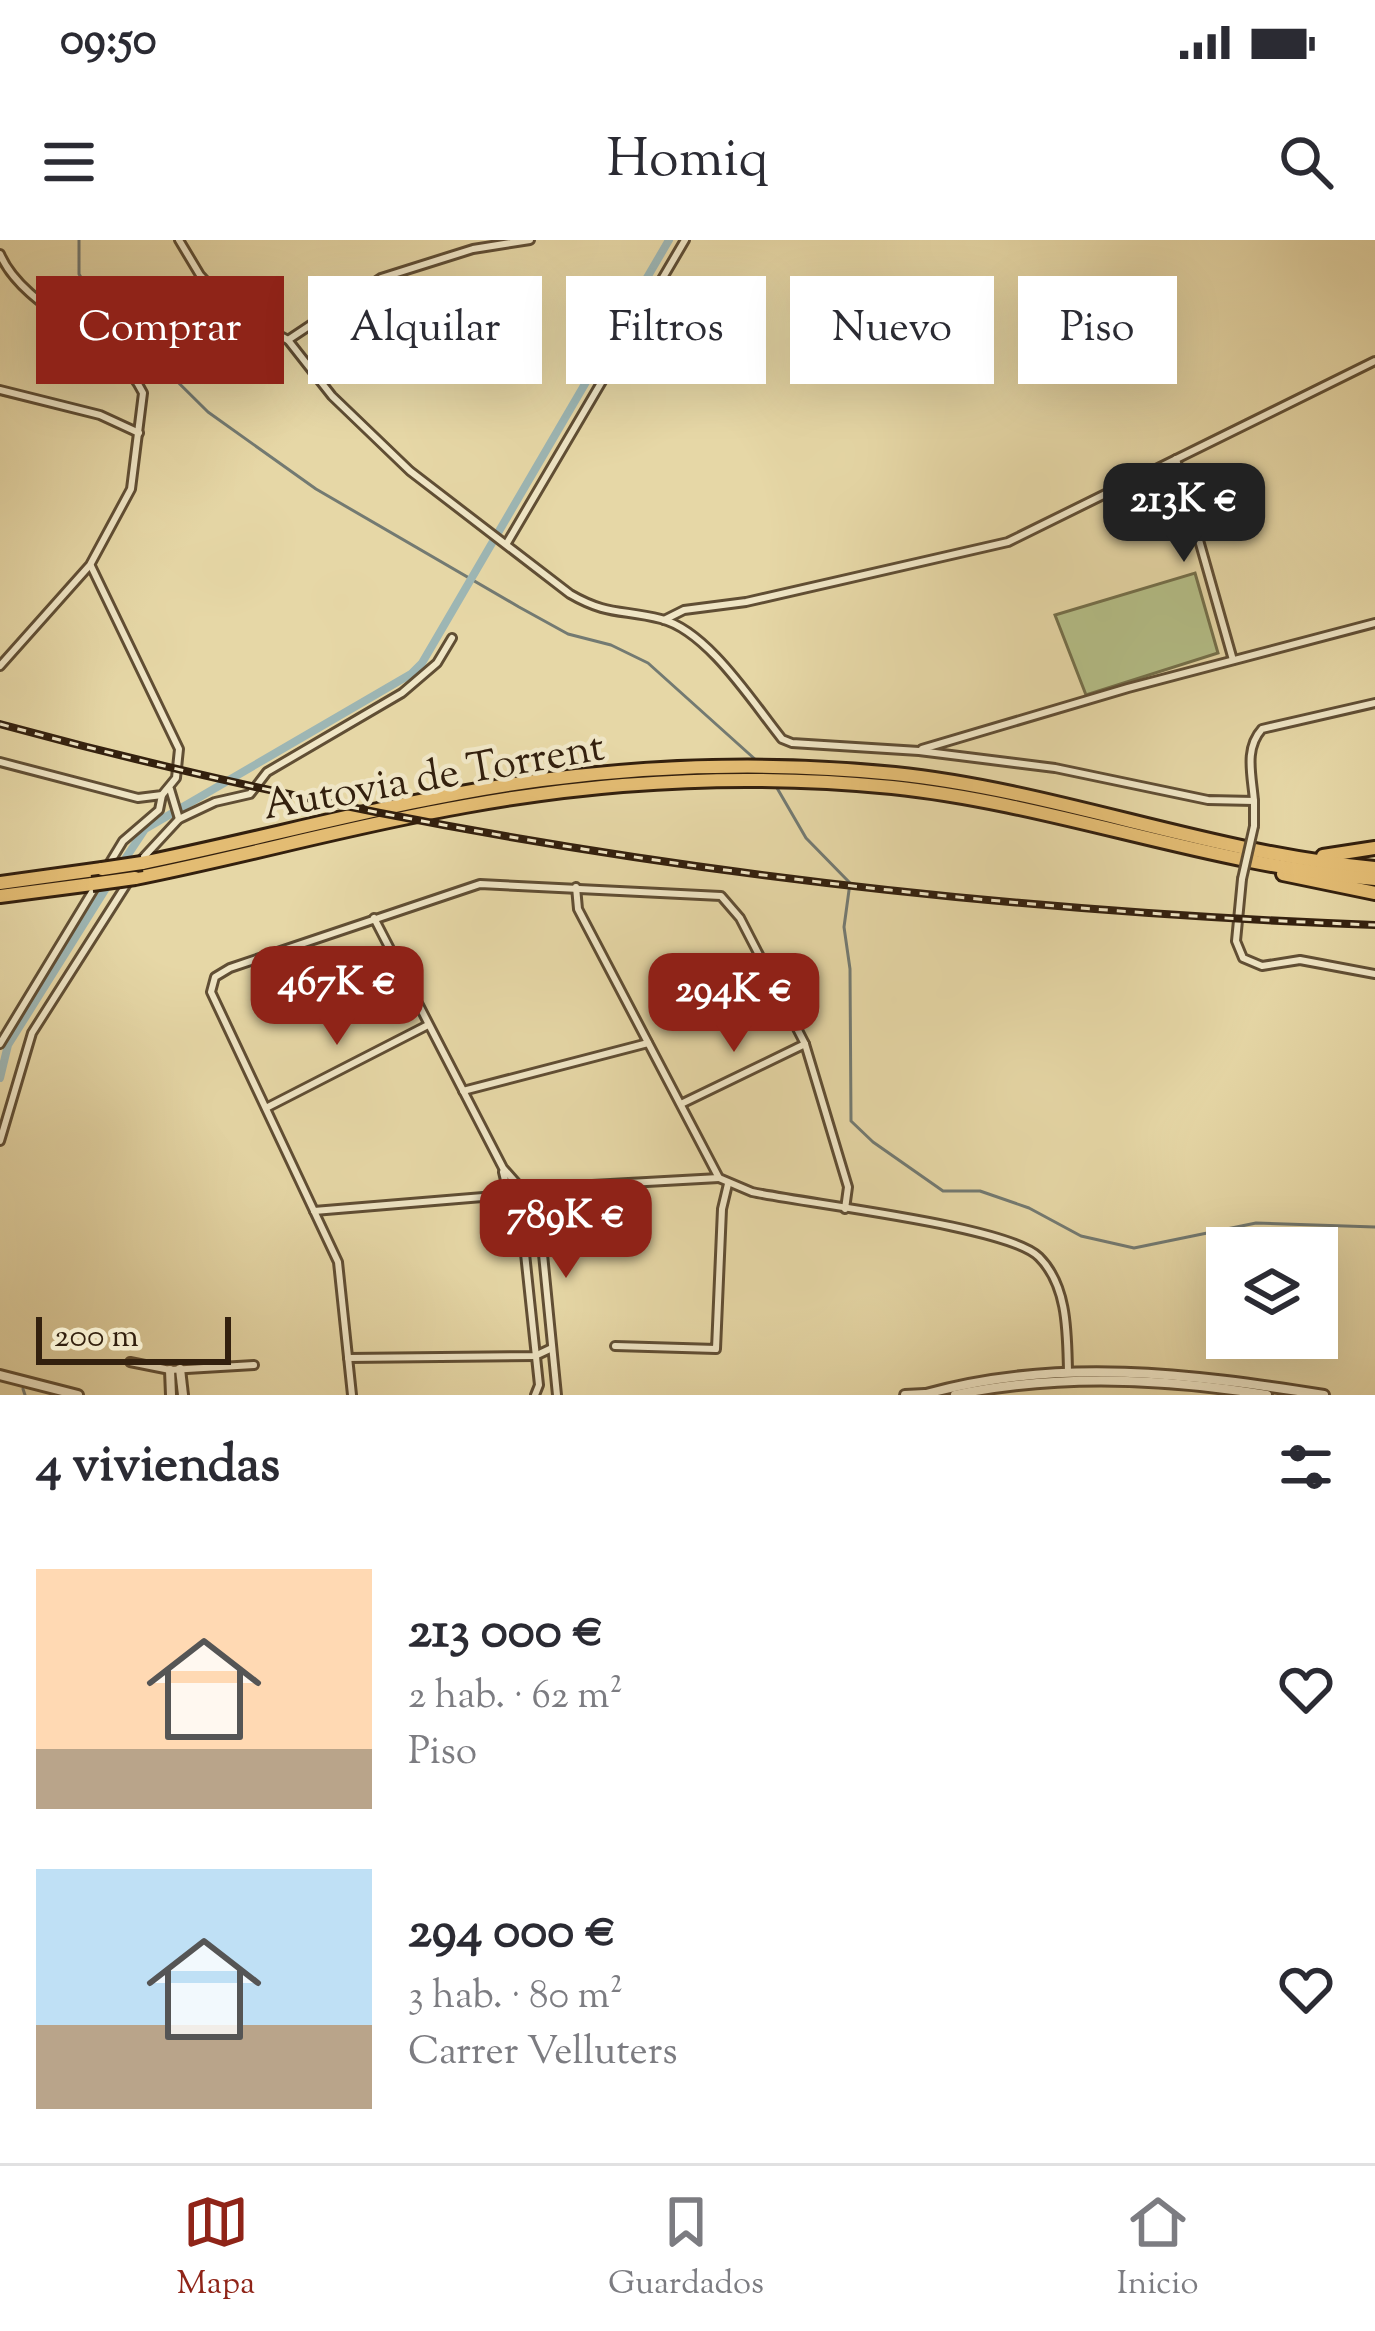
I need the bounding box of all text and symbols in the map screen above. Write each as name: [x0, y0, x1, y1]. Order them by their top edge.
text: 09:50: [60, 10, 157, 75]
text: Homiq: [606, 123, 769, 201]
icon: menu: [36, 129, 102, 195]
icon: search: [1273, 129, 1339, 195]
chip: Comprar: [36, 276, 284, 384]
chip: Alquilar: [308, 276, 542, 384]
chip: Filtros: [566, 276, 766, 384]
chip: Nuevo: [790, 276, 994, 384]
chip: Piso: [1018, 276, 1177, 384]
pin: 213K €: [1086, 463, 1282, 565]
text: 213K €: [1130, 474, 1238, 530]
street label: Autovia de Torrent: [258, 719, 609, 838]
pin: 467K €: [239, 946, 435, 1048]
pin: 294K €: [636, 953, 832, 1055]
text: 467K €: [278, 957, 396, 1013]
text: 294K €: [675, 964, 793, 1020]
pin: 789K €: [468, 1179, 664, 1281]
text: 789K €: [507, 1190, 625, 1246]
map controls: [1206, 1227, 1338, 1359]
button: layers: [1206, 1227, 1338, 1359]
scale bar: [36, 1311, 231, 1364]
text: 200 m: [54, 1314, 139, 1362]
text: 4 viviendas: [36, 1431, 280, 1504]
icon: filters: [1273, 1434, 1339, 1500]
text: 213 000 €: [408, 1597, 604, 1670]
icon: home: [132, 1617, 276, 1761]
icon: heart: [1273, 1656, 1339, 1722]
text: 2 hab. · 62 m²: [408, 1670, 623, 1726]
text: Piso: [408, 1726, 477, 1782]
text: 294 000 €: [408, 1897, 616, 1970]
icon: home: [132, 1917, 276, 2061]
icon: heart: [1273, 1956, 1339, 2022]
text: 3 hab. · 80 m²: [408, 1970, 623, 2026]
text: Carrer Velluters: [408, 2026, 678, 2082]
tab: Mapa: [176, 2189, 255, 2309]
tab: Guardados: [608, 2189, 764, 2309]
tab: Inicio: [1117, 2189, 1199, 2309]

